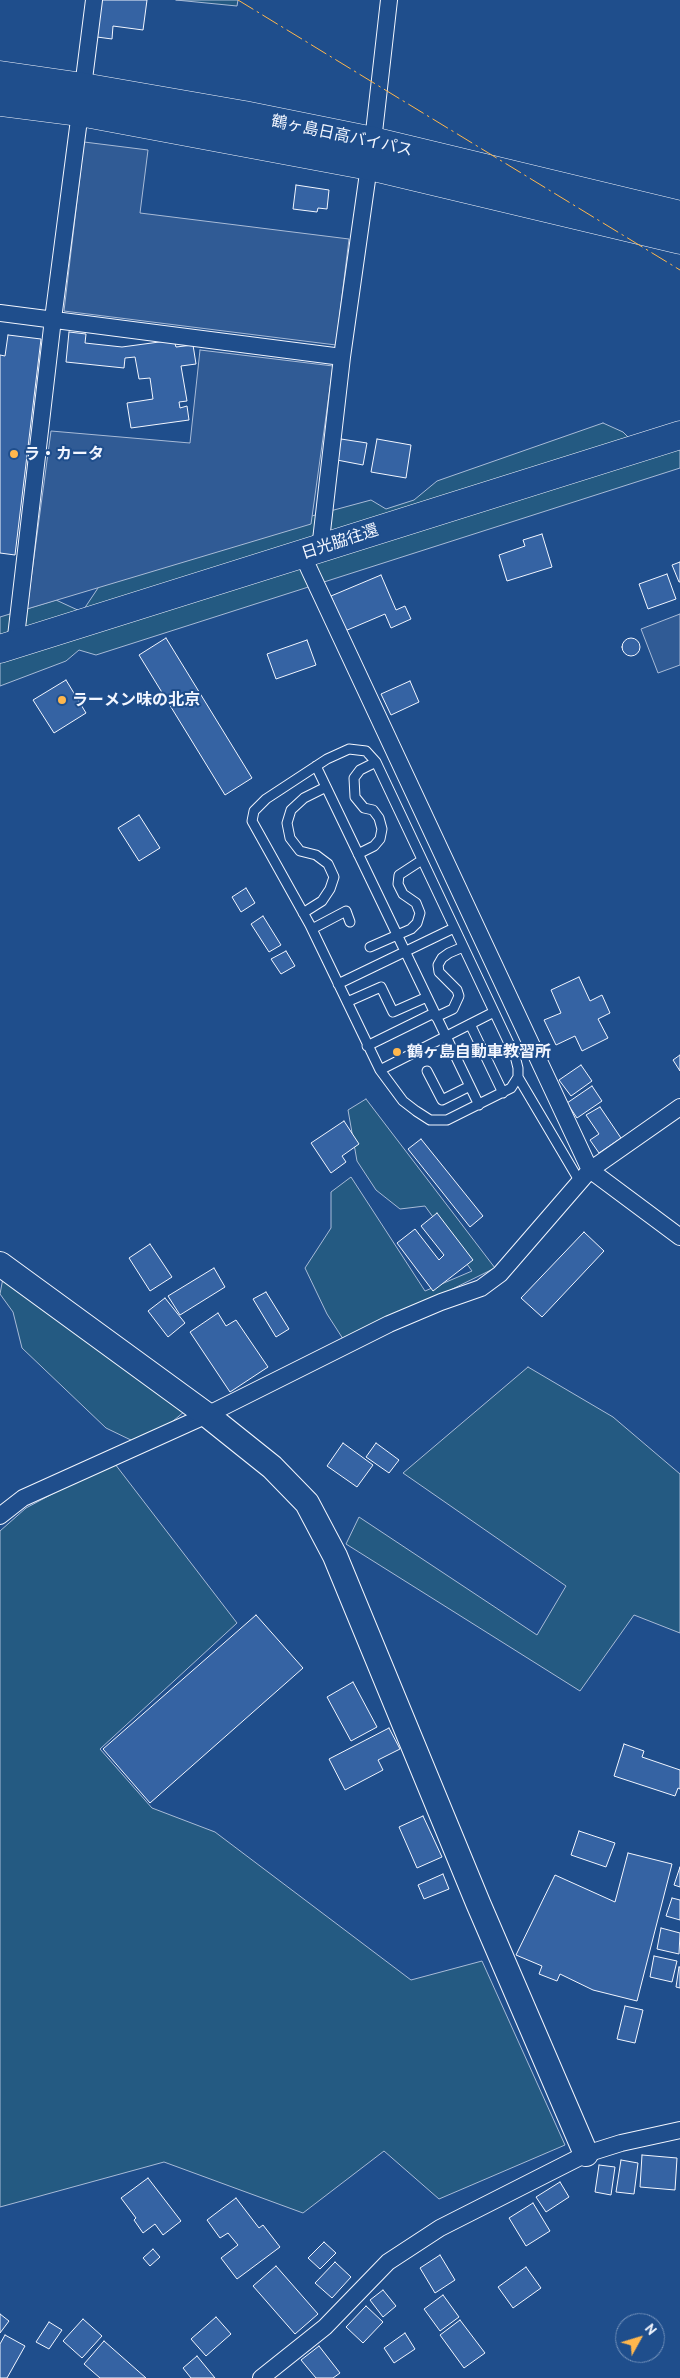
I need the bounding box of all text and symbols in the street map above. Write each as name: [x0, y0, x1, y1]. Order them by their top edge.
street label: 鶴ヶ島日高バイパス: [270, 112, 414, 160]
place label: ラ・カータ: [24, 444, 104, 464]
marker: ラ・カータ: [8, 448, 20, 460]
street label: 日光脇往還: [299, 521, 381, 563]
place label: ラーメン味の北京: [72, 690, 200, 710]
marker: ラーメン味の北京: [56, 694, 68, 706]
place label: 鶴ヶ島自動車教習所: [407, 1042, 551, 1062]
marker: 鶴ヶ島自動車教習所: [391, 1046, 403, 1058]
north arrow: [615, 2313, 665, 2363]
text: N: [641, 2320, 661, 2338]

